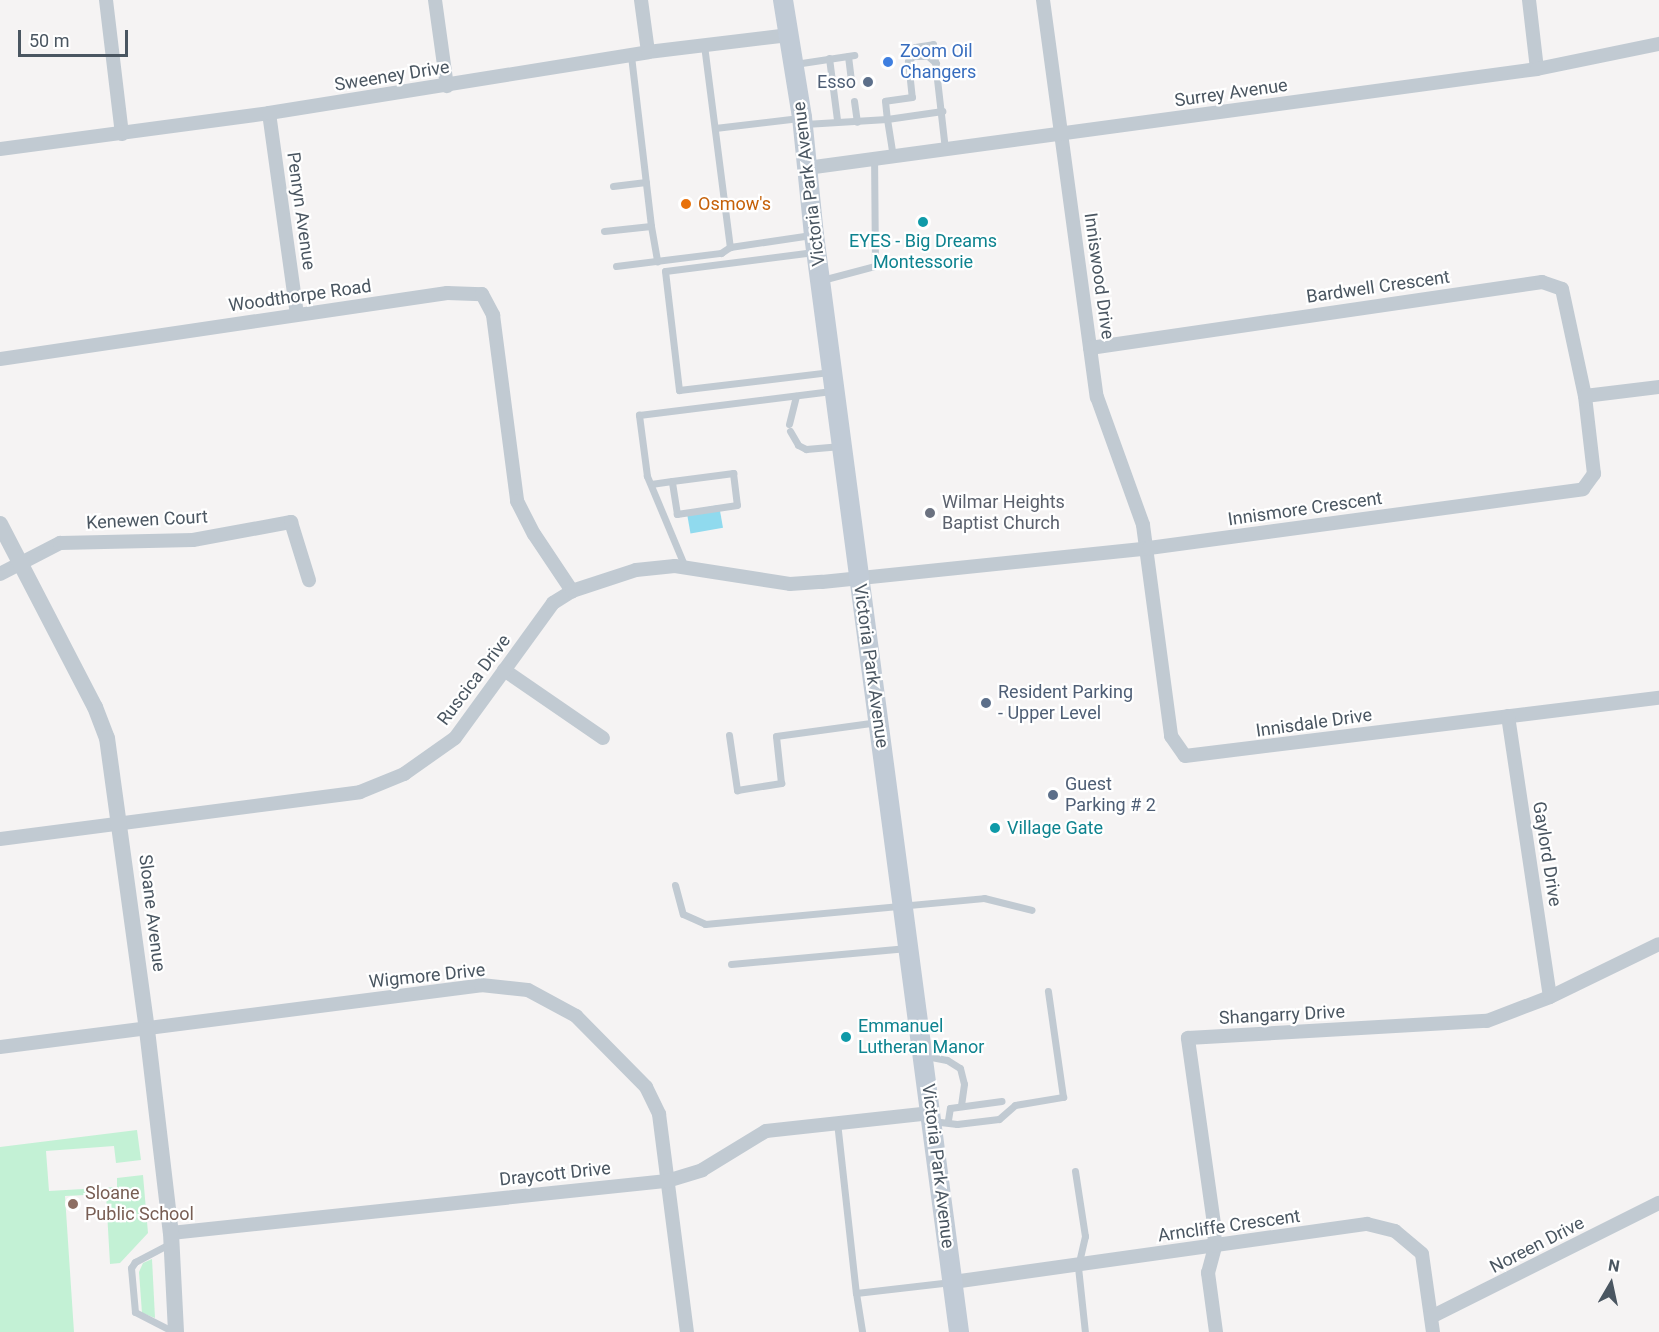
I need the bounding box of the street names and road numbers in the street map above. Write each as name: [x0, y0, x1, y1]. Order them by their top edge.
street label: Sweeney Drive: [333, 56, 451, 96]
street label: Surrey Avenue: [1173, 74, 1289, 112]
street label: Victoria Park Avenue: [788, 101, 830, 267]
street label: Penryn Avenue: [282, 151, 320, 271]
street label: Inniswood Drive: [1079, 211, 1119, 341]
street label: Bardwell Crescent: [1305, 266, 1451, 308]
street label: Woodthorpe Road: [227, 275, 373, 317]
street label: Innismore Crescent: [1226, 487, 1384, 531]
street label: Kenewen Court: [86, 506, 208, 534]
street label: Victoria Park Avenue: [849, 583, 893, 749]
street label: Ruscica Drive: [433, 630, 515, 730]
street label: Innisdale Drive: [1254, 704, 1374, 742]
street label: Gaylord Drive: [1528, 800, 1566, 908]
street label: Sloane Avenue: [134, 853, 170, 973]
street label: Wigmore Drive: [368, 959, 486, 993]
street label: Shangarry Drive: [1219, 1001, 1345, 1029]
street label: Victoria Park Avenue: [917, 1083, 959, 1249]
street label: Draycott Drive: [498, 1157, 612, 1191]
street label: Arncliffe Crescent: [1156, 1205, 1302, 1247]
street label: Noreen Drive: [1486, 1212, 1588, 1278]

